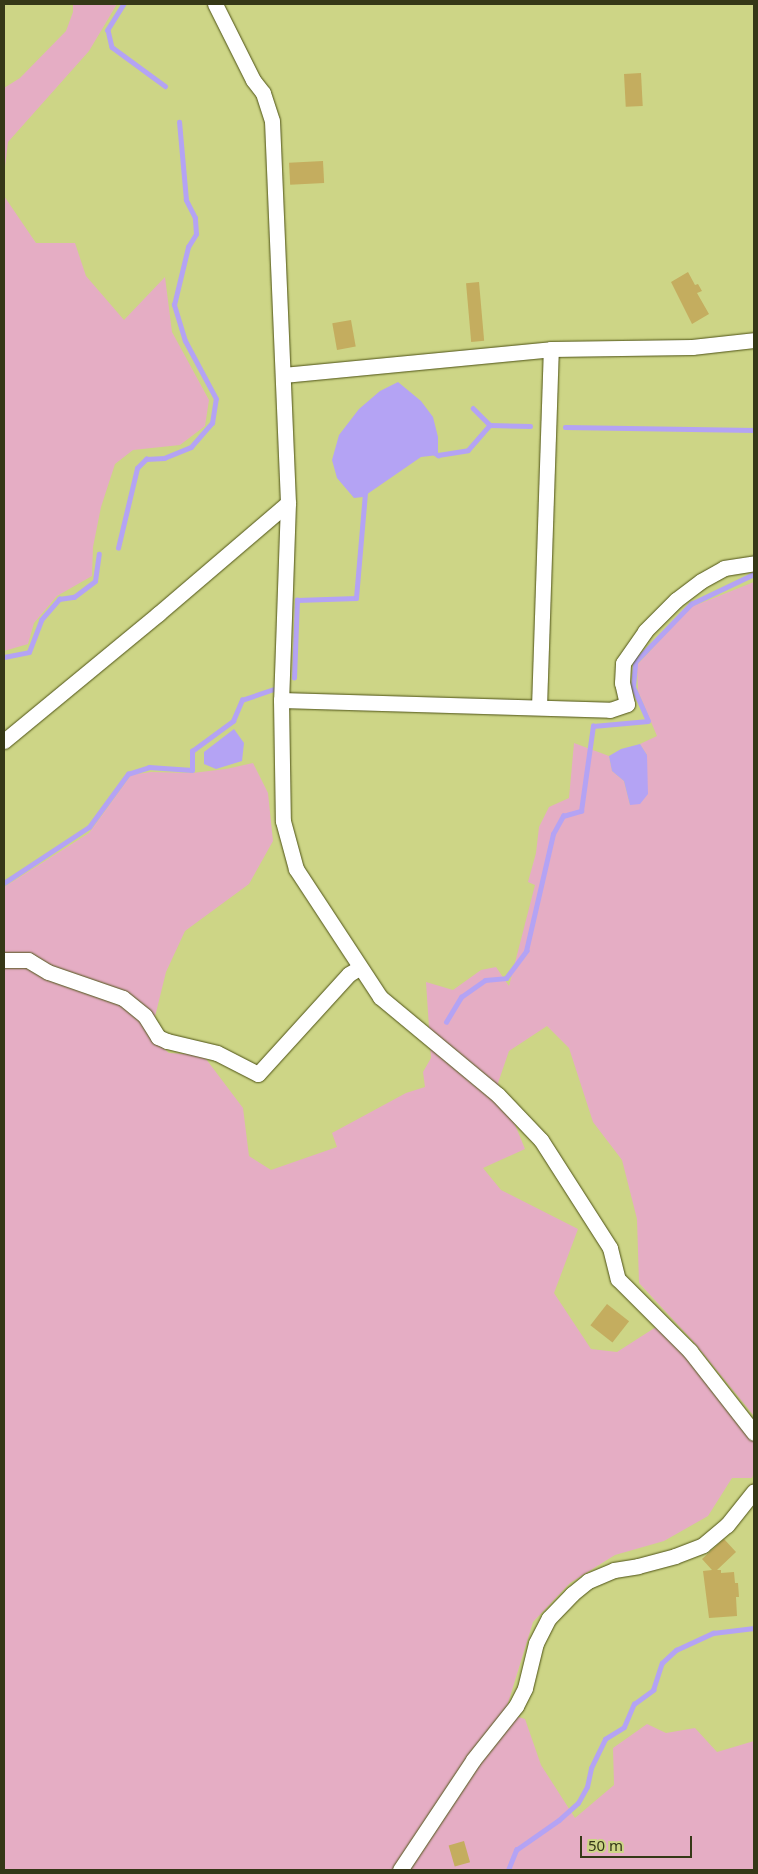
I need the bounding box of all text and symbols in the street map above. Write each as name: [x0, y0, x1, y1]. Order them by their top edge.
scale bar: [583, 1826, 696, 1858]
text: 50 m: [588, 1835, 623, 1855]

